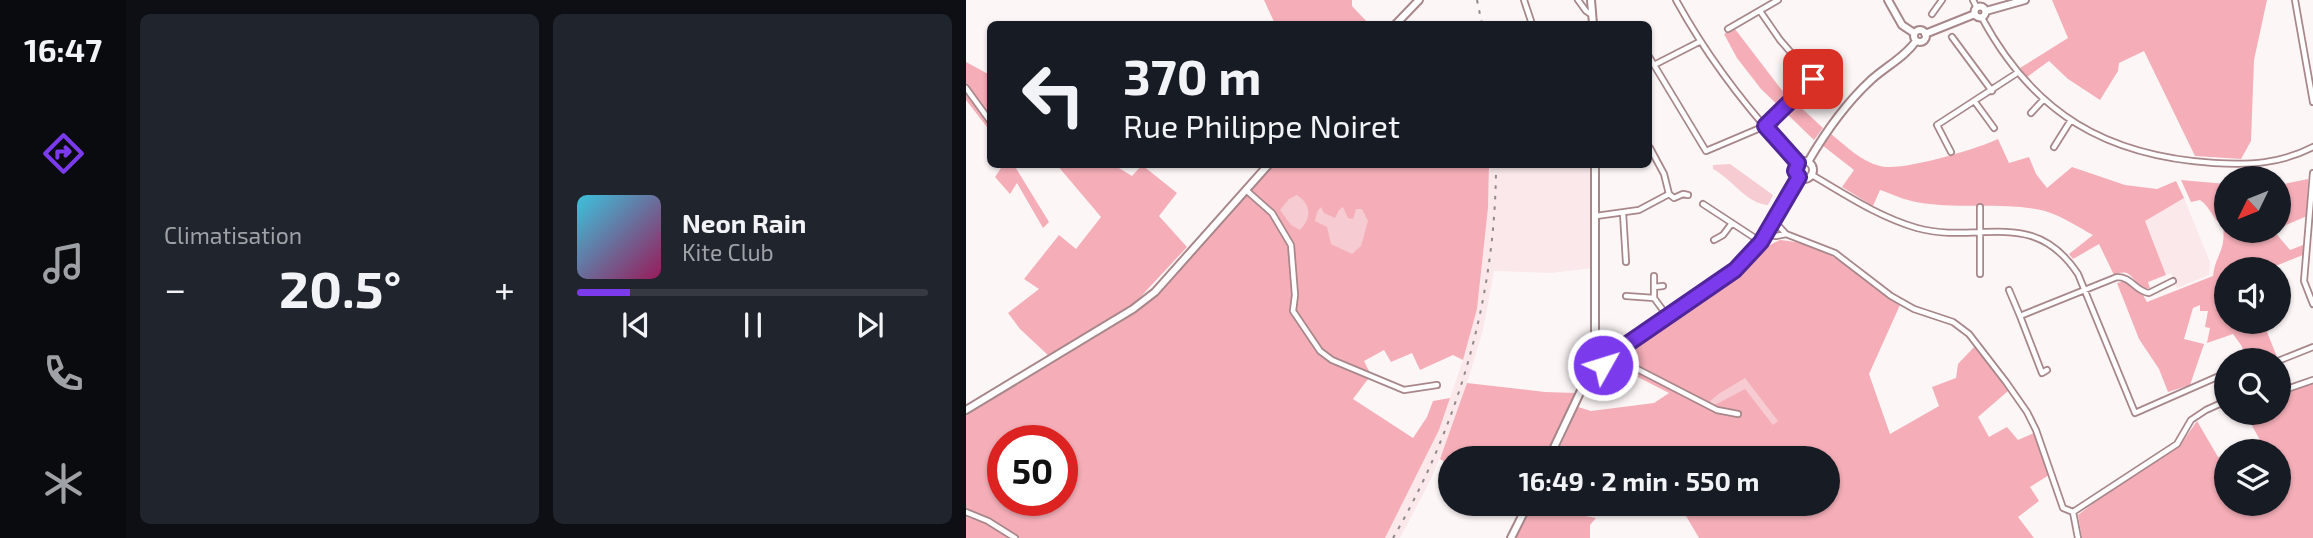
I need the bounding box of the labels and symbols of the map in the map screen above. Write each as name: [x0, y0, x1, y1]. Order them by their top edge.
pin: [1783, 49, 1843, 109]
north arrow: [2214, 166, 2291, 243]
position arrow: [1566, 328, 1640, 402]
speed limit sign: 50: [987, 425, 1078, 516]

